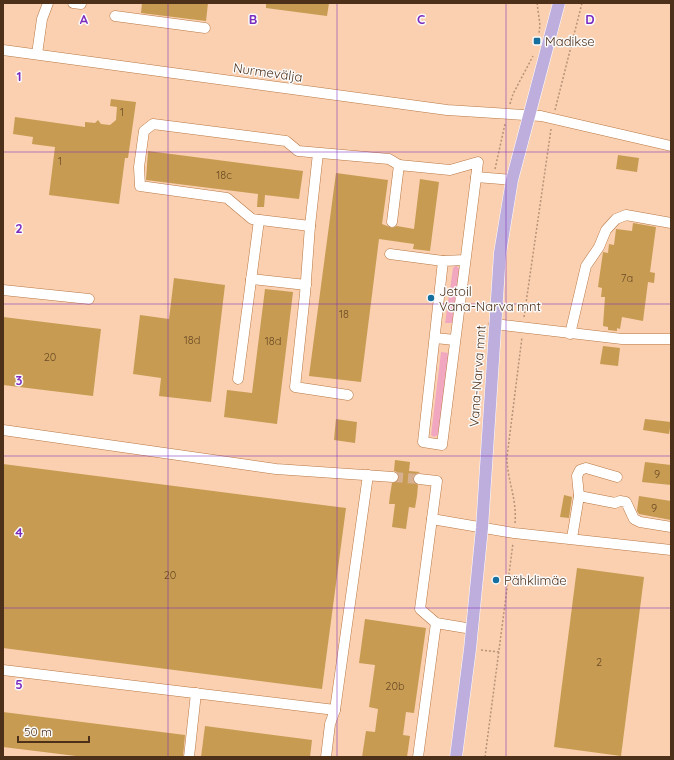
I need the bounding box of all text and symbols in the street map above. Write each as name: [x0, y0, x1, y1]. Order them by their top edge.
text: A: [80, 11, 89, 27]
text: B: [249, 11, 257, 27]
text: C: [417, 11, 425, 27]
text: D: [585, 11, 595, 27]
place label: Madikse: [545, 33, 595, 49]
marker: Madikse: [532, 36, 542, 46]
street label: Nurmevälja: [232, 59, 304, 85]
text: 1: [16, 68, 22, 84]
house number: 1: [120, 105, 124, 119]
house number: 1: [58, 154, 62, 168]
house number: 18c: [216, 168, 232, 182]
text: 2: [15, 220, 23, 236]
house number: 7a: [621, 271, 633, 285]
place label: Jetoil Vana-Narva mnt: [439, 283, 541, 314]
marker: Jetoil Vana-Narva mnt: [426, 293, 436, 303]
house number: 18: [339, 307, 349, 321]
street label: Vana-Narva mnt: [465, 325, 489, 427]
house number: 18d: [184, 333, 200, 347]
house number: 18d: [265, 334, 281, 348]
house number: 20: [44, 350, 56, 364]
text: 3: [16, 372, 23, 388]
house number: 9: [654, 467, 660, 481]
house number: 9: [651, 501, 657, 515]
text: 4: [15, 524, 23, 540]
house number: 20: [164, 568, 176, 582]
place label: Pähklimäe: [504, 572, 567, 588]
marker: Pähklimäe: [491, 575, 501, 585]
house number: 2: [596, 655, 602, 669]
text: 5: [15, 676, 23, 692]
house number: 20b: [385, 679, 405, 693]
scale bar: [18, 718, 89, 744]
text: 50 m: [24, 724, 52, 739]

